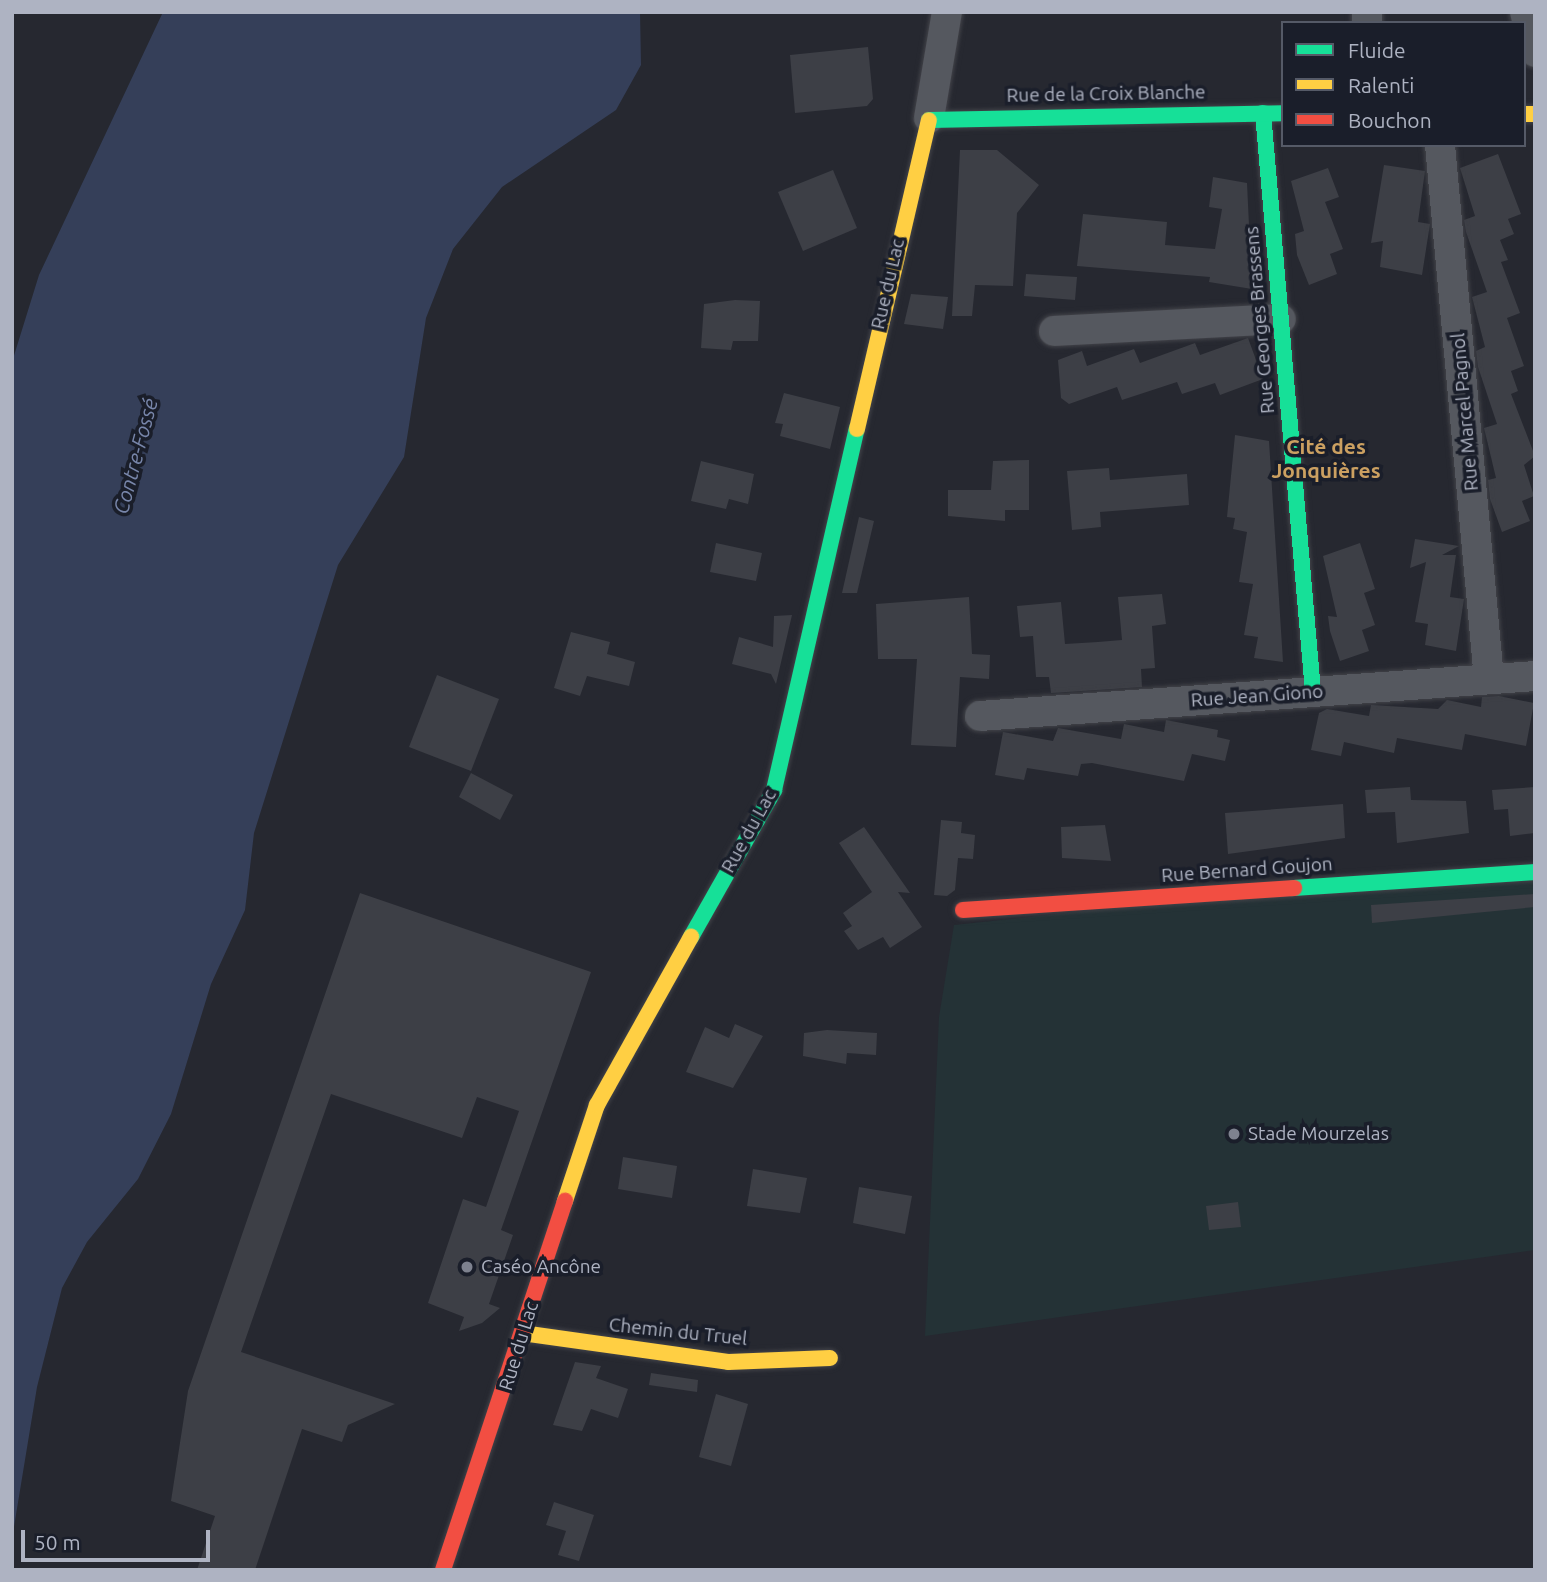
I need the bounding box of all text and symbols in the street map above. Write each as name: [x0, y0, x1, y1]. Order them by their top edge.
legend: [1281, 21, 1526, 147]
text: Fluide: [1348, 38, 1406, 62]
text: Ralenti: [1348, 73, 1414, 97]
street label: Rue de la Croix Blanche: [1006, 81, 1206, 107]
text: Bouchon: [1348, 108, 1432, 132]
street label: Rue Georges Brassens: [1240, 225, 1280, 415]
street label: Rue du Lac: [867, 237, 909, 331]
street label: Rue Marcel Pagnol: [1447, 332, 1483, 492]
water label: Contre-Fossé: [107, 395, 163, 517]
district label: Cité des Jonquières: [1271, 433, 1381, 483]
street label: Rue Jean Giono: [1190, 680, 1324, 712]
street label: Rue du Lac: [717, 785, 781, 877]
street label: Rue Bernard Goujon: [1161, 853, 1333, 887]
place label: Stade Mourzelas: [1248, 1123, 1389, 1145]
marker: Stade Mourzelas: [1226, 1126, 1242, 1142]
place label: Caséo Ancône: [481, 1256, 601, 1278]
marker: Caséo Ancône: [459, 1259, 475, 1275]
street label: Rue du Lac: [495, 1299, 543, 1393]
street label: Chemin du Truel: [608, 1313, 748, 1351]
scale bar: [24, 1516, 214, 1560]
text: 50 m: [34, 1530, 81, 1554]

